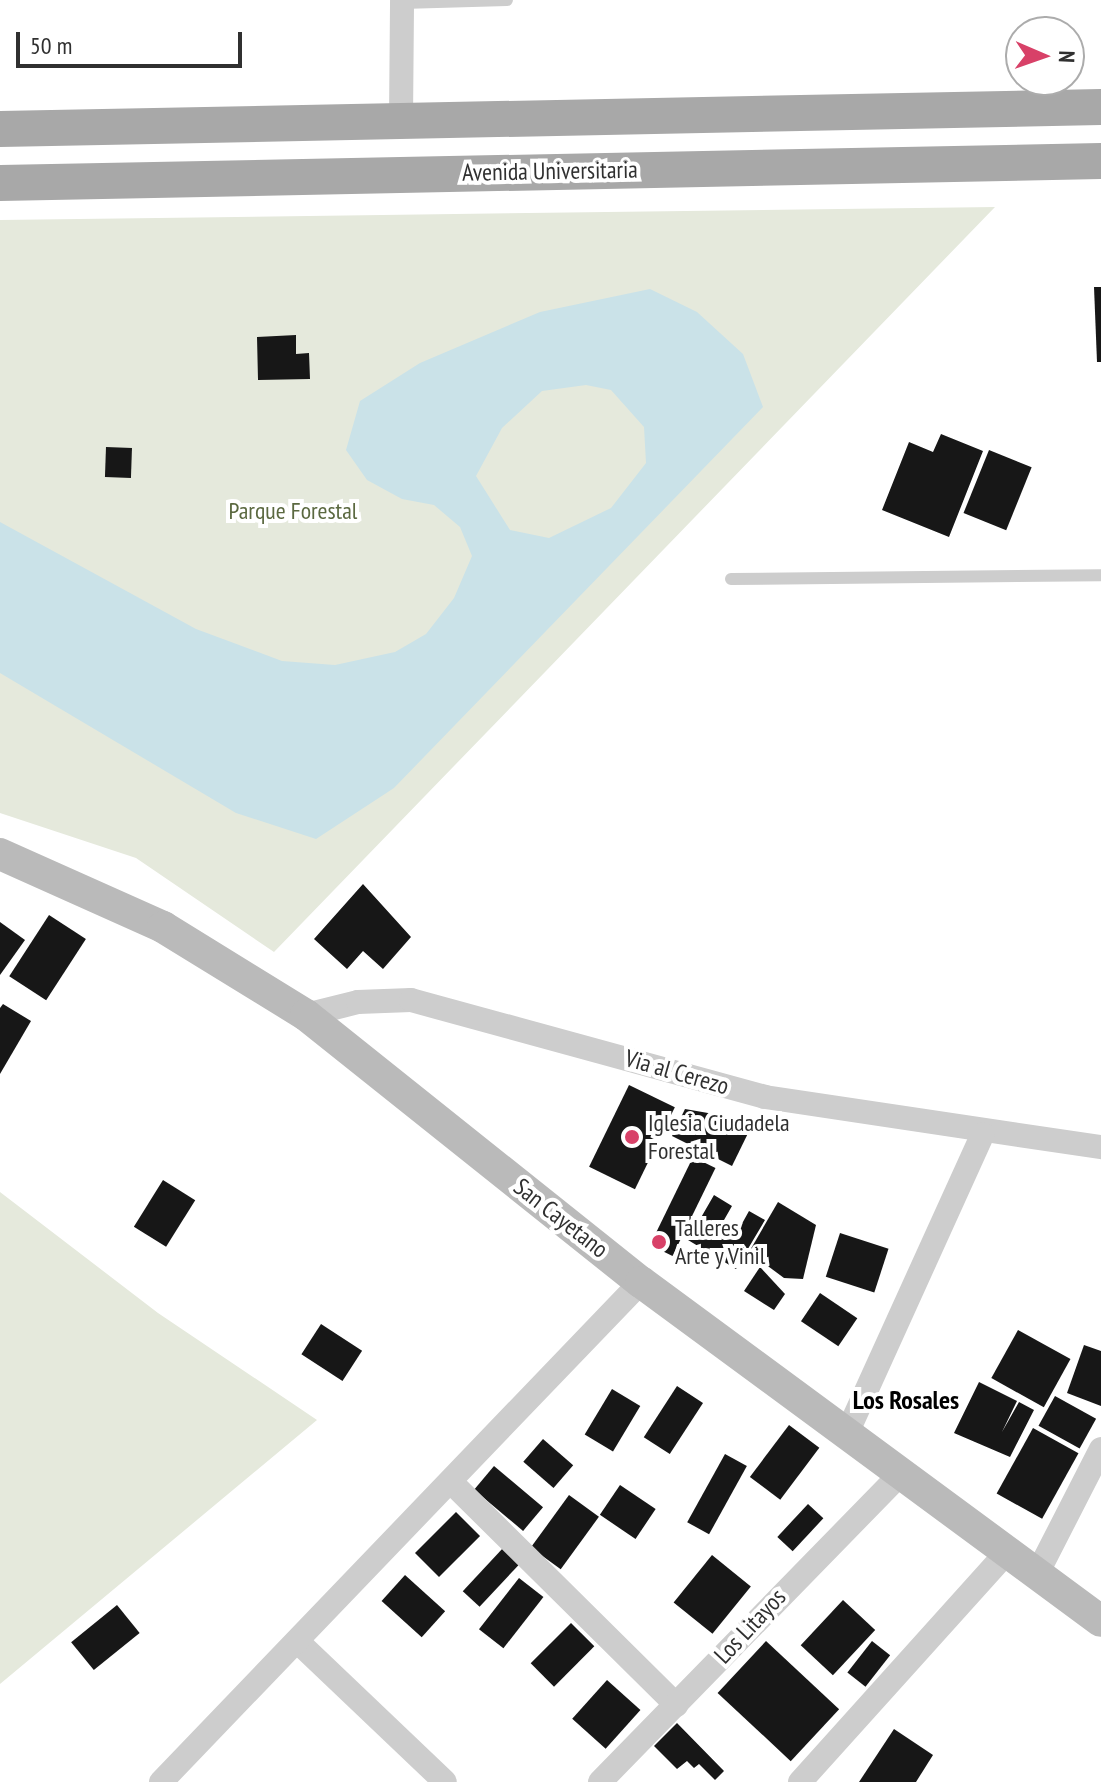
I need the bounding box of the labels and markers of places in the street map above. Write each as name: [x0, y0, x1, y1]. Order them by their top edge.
place label: Iglesia Ciudadela Forestal: [648, 1109, 790, 1165]
marker: Iglesia Ciudadela Forestal: [623, 1128, 641, 1146]
place label: Talleres Arte y Vinil: [675, 1214, 767, 1270]
marker: Talleres Arte y Vinil: [650, 1233, 668, 1251]

